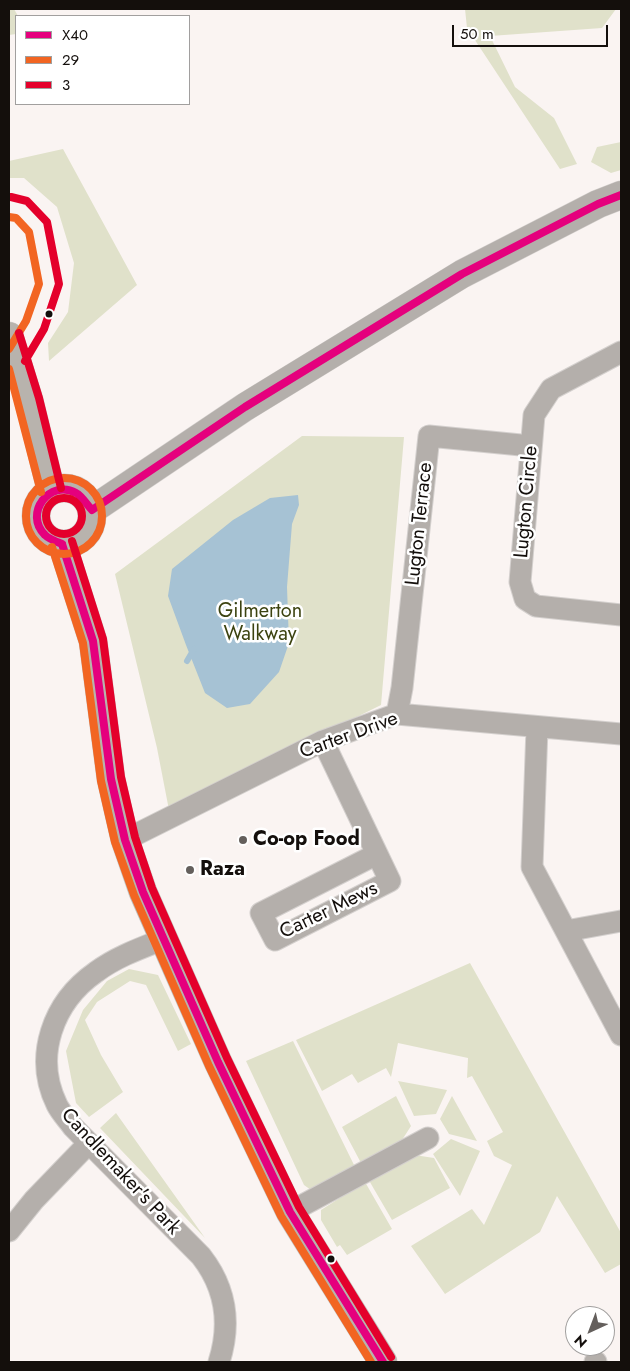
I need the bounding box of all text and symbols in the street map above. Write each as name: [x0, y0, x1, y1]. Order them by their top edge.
legend: [15, 15, 190, 105]
scale bar: [455, 15, 611, 47]
text: 50 m: [460, 23, 494, 45]
text: X40: [62, 24, 88, 46]
text: 29: [62, 49, 79, 71]
text: 3: [62, 74, 70, 96]
unlabelled marker: [44, 309, 54, 319]
street label: Lugton Circle: [510, 445, 544, 559]
street label: Lugton Terrace: [402, 461, 438, 587]
park label: Gilmerton Walkway: [218, 600, 302, 647]
street label: Carter Drive: [297, 707, 401, 765]
place label: Co-op Food: [253, 828, 360, 852]
marker: Co-op Food: [237, 834, 249, 846]
place label: Raza: [200, 858, 245, 882]
marker: Raza: [184, 864, 196, 876]
street label: Carter Mews: [276, 877, 382, 945]
street label: Candlemaker's Park: [55, 1104, 185, 1240]
unlabelled marker: [326, 1254, 336, 1264]
north arrow: [565, 1306, 615, 1356]
text: N: [570, 1330, 591, 1352]

